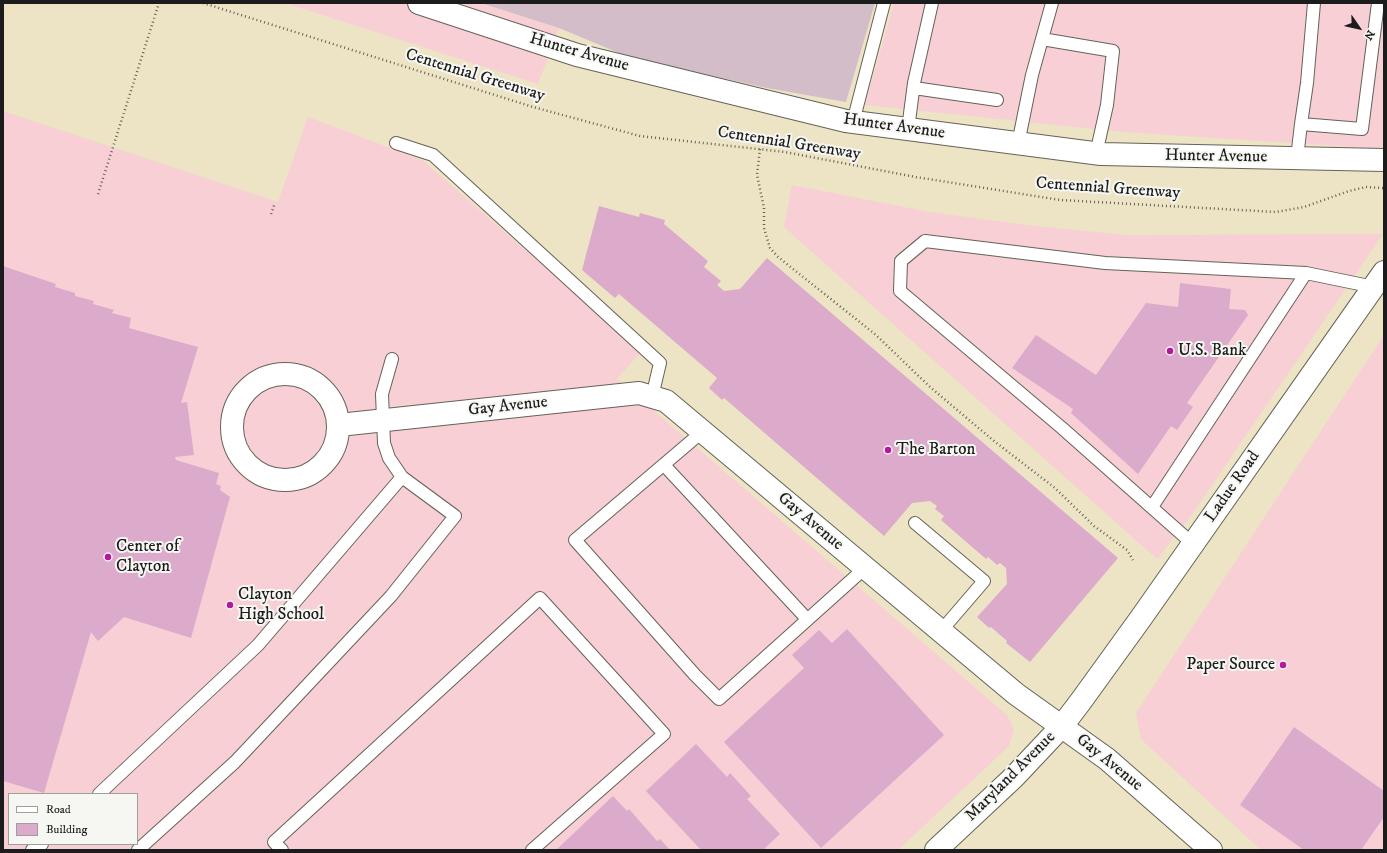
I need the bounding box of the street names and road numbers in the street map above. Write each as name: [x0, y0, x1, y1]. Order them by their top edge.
street label: Hunter Avenue: [527, 29, 631, 77]
street label: Centennial Greenway: [403, 45, 547, 107]
street label: Hunter Avenue: [842, 110, 946, 144]
street label: Centennial Greenway: [716, 123, 862, 165]
street label: Hunter Avenue: [1165, 146, 1267, 168]
street label: Centennial Greenway: [1035, 174, 1181, 204]
street label: Gay Avenue: [467, 393, 549, 421]
street label: Ladue Road: [1201, 448, 1265, 526]
street label: Gay Avenue: [773, 489, 847, 555]
street label: Maryland Avenue: [962, 728, 1060, 826]
street label: Gay Avenue: [1072, 730, 1146, 796]

